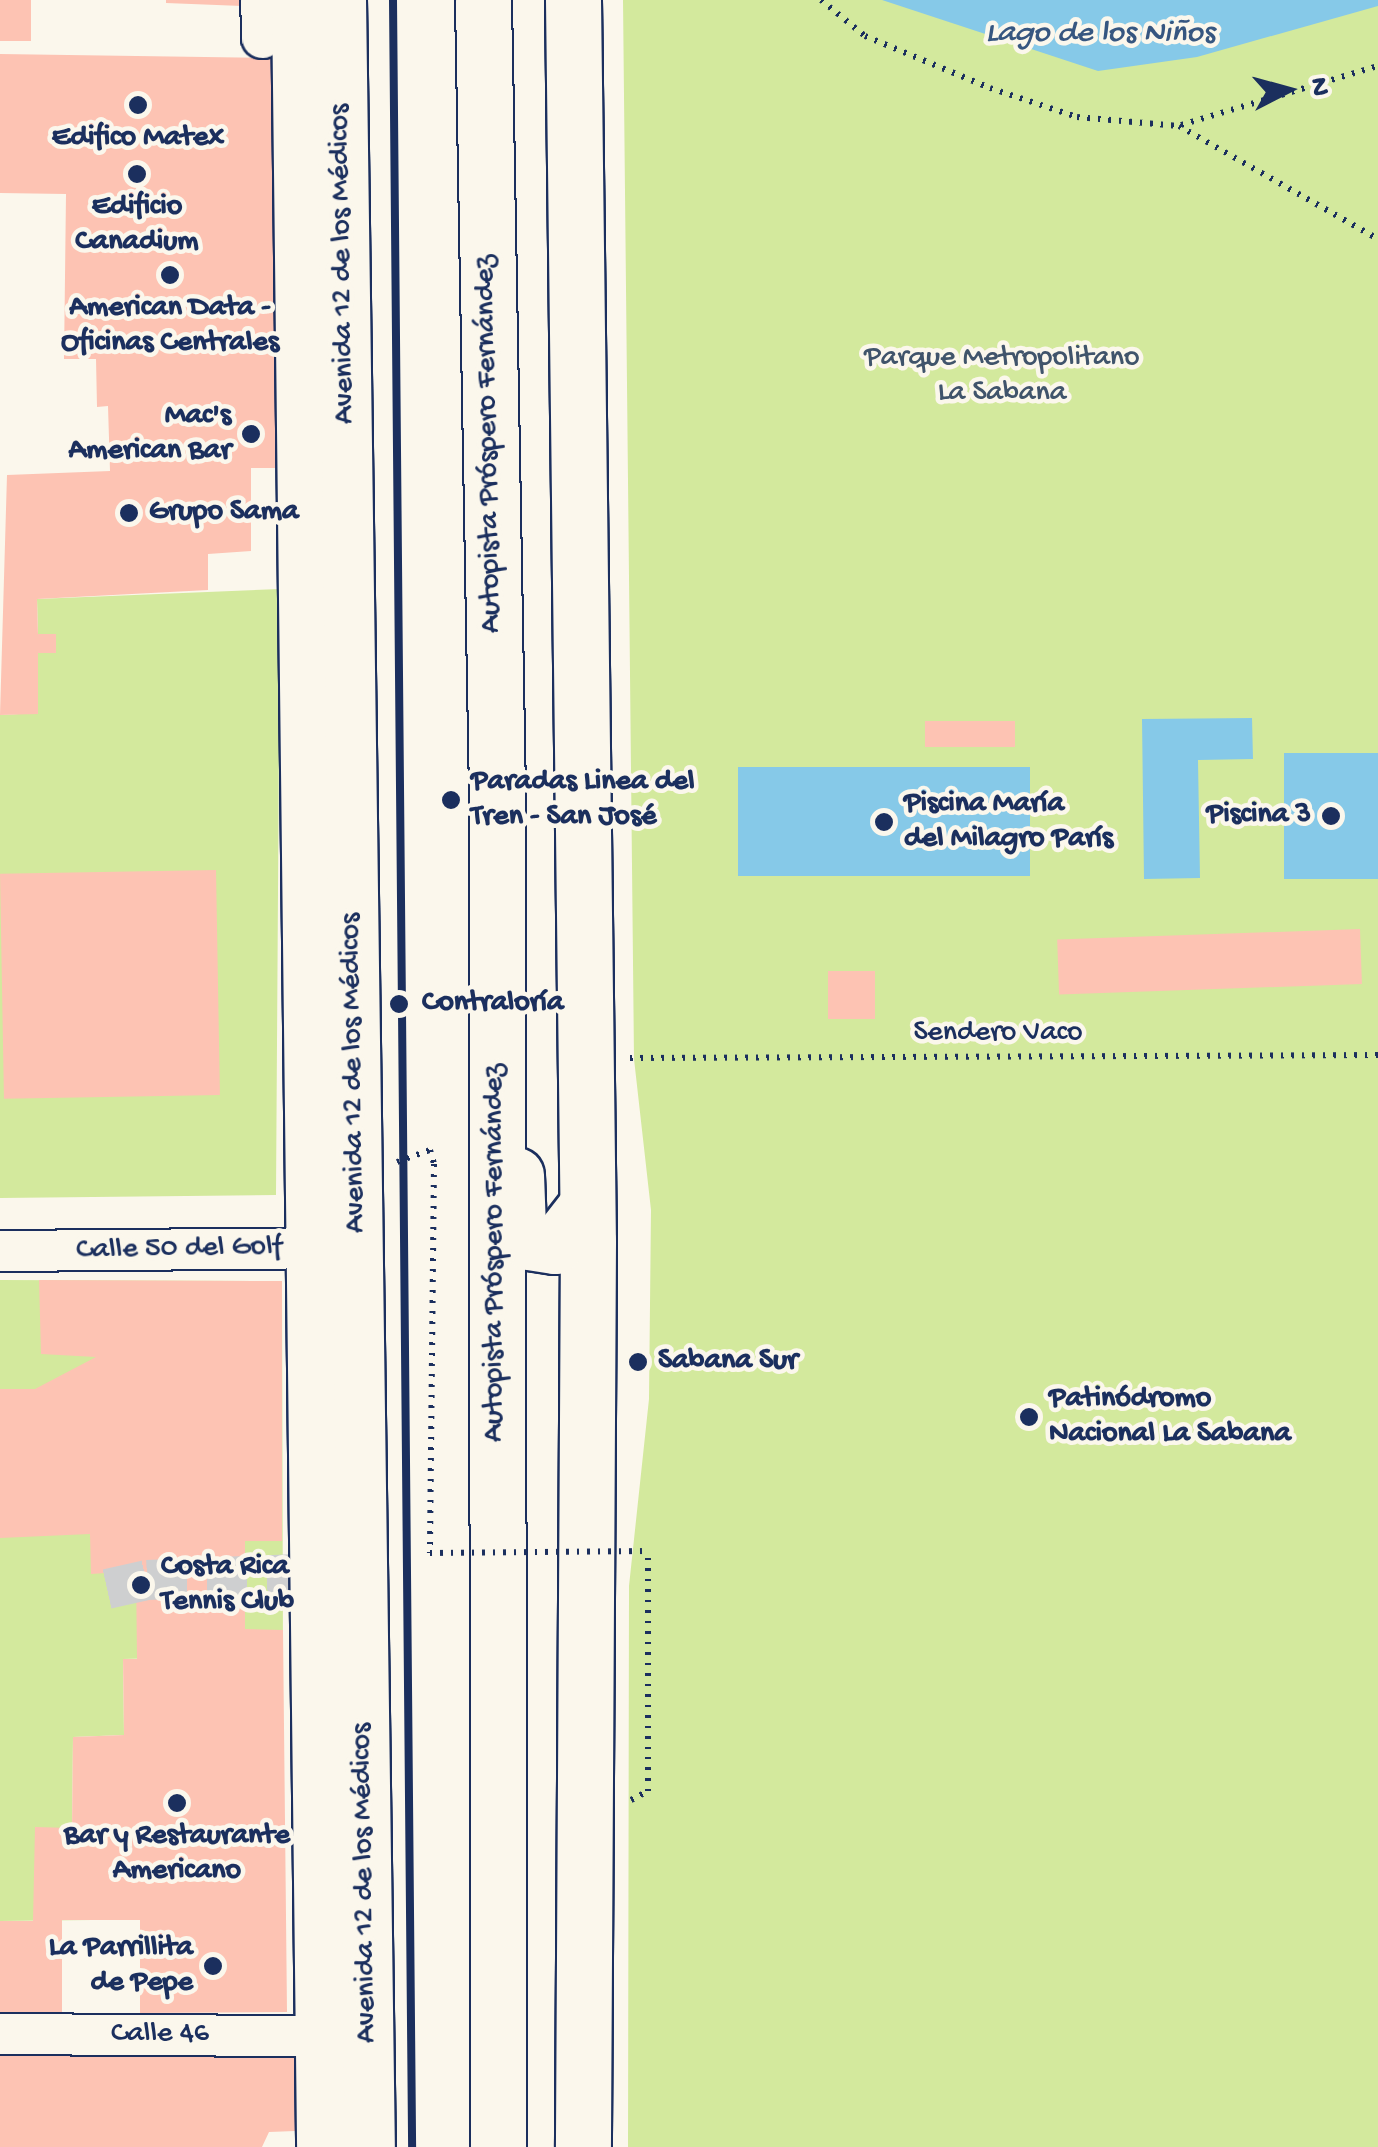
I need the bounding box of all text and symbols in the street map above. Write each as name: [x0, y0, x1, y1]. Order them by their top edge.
water label: Lago de los Niños: [985, 15, 1215, 53]
north arrow: [1238, 40, 1338, 140]
text: N: [1301, 76, 1336, 98]
marker: Edifico Matex: [127, 94, 149, 116]
street label: Avenida 12 de los Médicos: [323, 104, 365, 424]
place label: Edifico Matex: [52, 121, 224, 157]
marker: Edificio Canadium: [126, 163, 148, 185]
place label: Edificio Canadium: [75, 190, 199, 260]
street label: Autopista Próspero Fernández: [469, 255, 511, 633]
marker: American Data - Oficinas Centrales: [159, 264, 181, 286]
place label: American Data - Oficinas Centrales: [61, 291, 279, 362]
park label: Parque Metropolitano La Sabana: [864, 341, 1140, 412]
place label: Mac's American Bar: [69, 399, 231, 470]
marker: Mac's American Bar: [240, 423, 262, 445]
place label: Grupo Sama: [149, 495, 299, 531]
marker: Grupo Sama: [118, 502, 140, 524]
place label: Paradas Linea del Tren - San José: [471, 765, 695, 836]
place label: Piscina María del Milagro París: [904, 787, 1113, 858]
marker: Paradas Linea del Tren - San José: [440, 789, 462, 811]
place label: Piscina 3: [1207, 798, 1311, 834]
marker: Piscina 3: [1320, 805, 1342, 827]
marker: Piscina María del Milagro París: [873, 811, 895, 833]
street label: Avenida 12 de los Médicos: [334, 913, 376, 1233]
place label: Contraloría: [422, 986, 564, 1022]
marker: Contraloría: [386, 991, 412, 1017]
street label: Sendero Vaco: [913, 1016, 1083, 1052]
street label: Autopista Próspero Fernández: [478, 1064, 514, 1442]
street label: Calle 50 del Golf: [76, 1230, 282, 1270]
place label: Sabana Sur: [658, 1344, 798, 1380]
marker: Sabana Sur: [627, 1351, 649, 1373]
place label: Patinódromo Nacional La Sabana: [1049, 1382, 1291, 1452]
marker: Patinódromo Nacional La Sabana: [1018, 1406, 1040, 1428]
place label: Costa Rica Tennis Club: [161, 1550, 294, 1620]
marker: Costa Rica Tennis Club: [130, 1574, 152, 1596]
street label: Avenida 12 de los Médicos: [345, 1723, 387, 2043]
marker: Bar y Restaurante Americano: [166, 1792, 188, 1814]
place label: Bar y Restaurante Americano: [64, 1819, 290, 1890]
place label: La Parrillita de Pepe: [49, 1931, 193, 2002]
marker: La Parrillita de Pepe: [202, 1955, 224, 1977]
street label: Calle 46: [111, 2017, 209, 2053]

